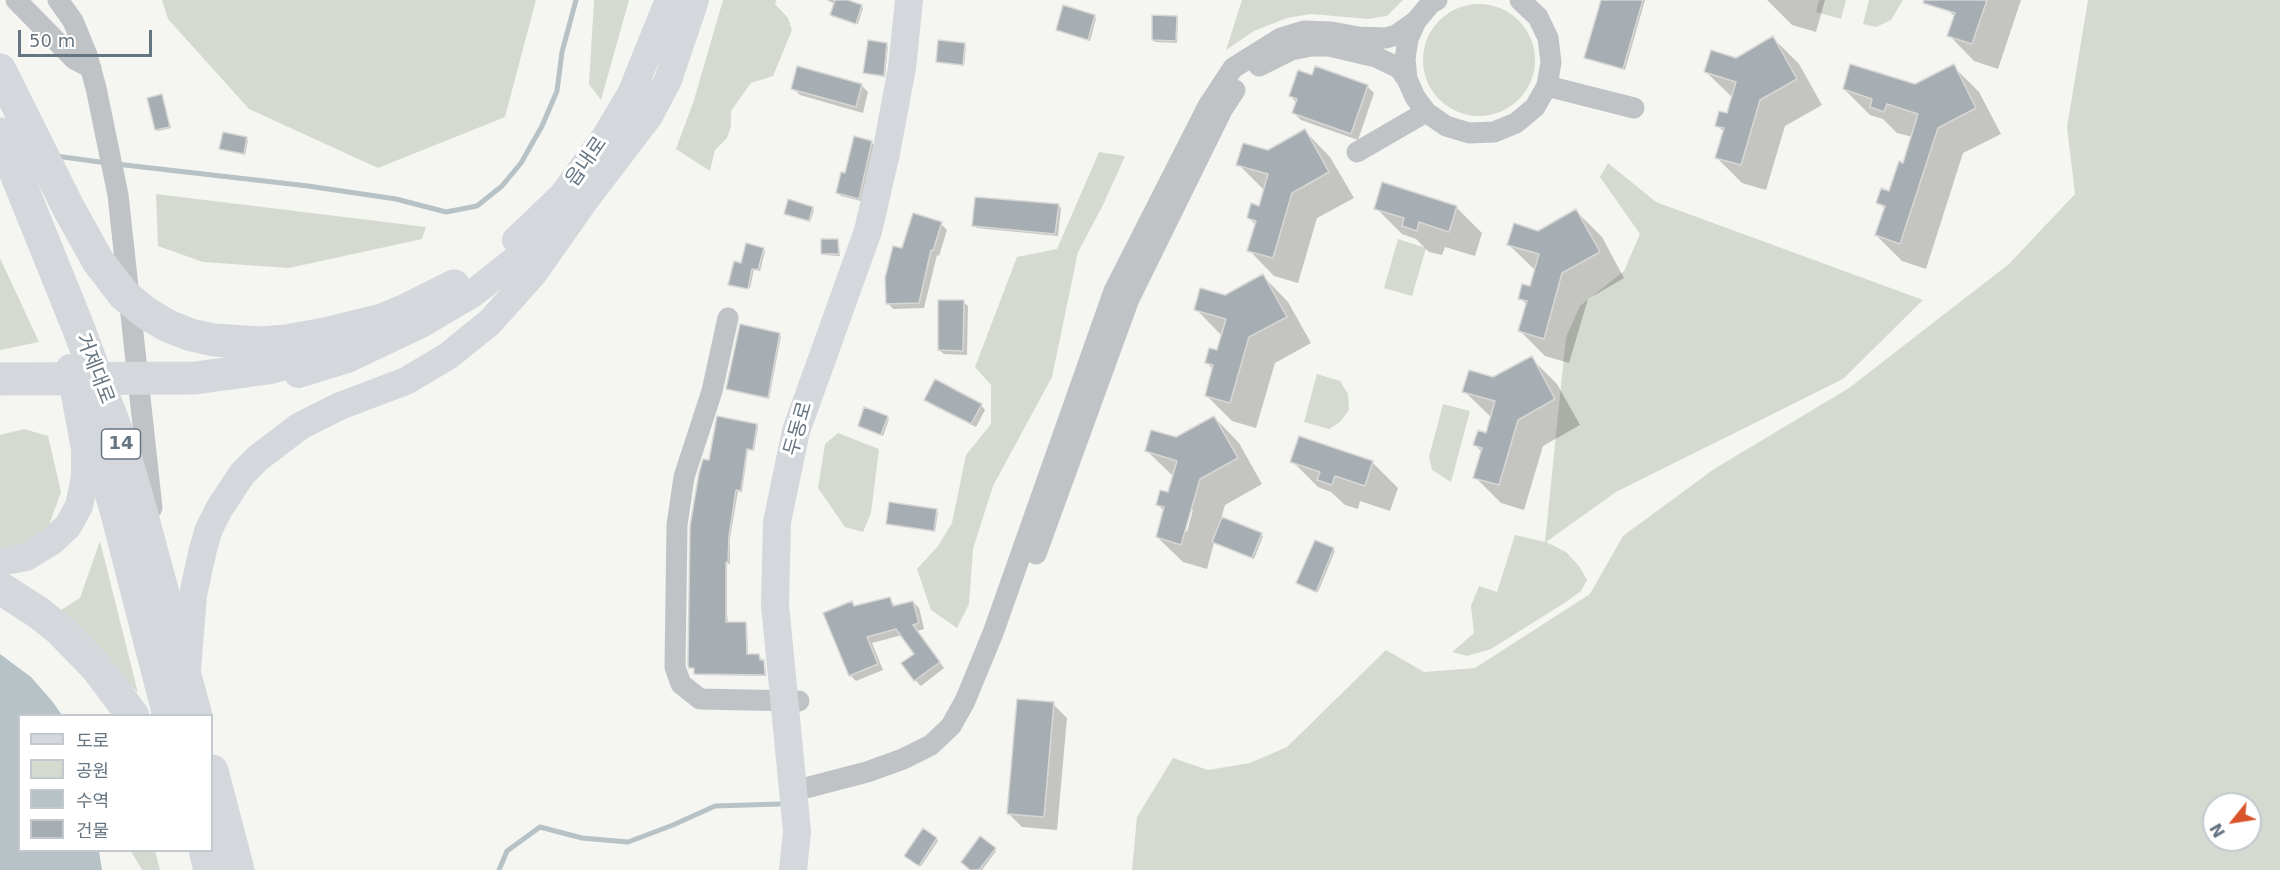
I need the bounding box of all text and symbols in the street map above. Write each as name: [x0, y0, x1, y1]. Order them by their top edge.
scale bar: [21, 18, 154, 56]
text: 50 m: [29, 30, 75, 51]
street label: 읍내로: [561, 133, 613, 191]
street label: 거제대로: [70, 330, 118, 408]
street label: 두동로: [780, 399, 818, 459]
road number: 14: [102, 429, 140, 459]
legend: [18, 714, 213, 852]
text: 도로: [76, 730, 109, 751]
text: 공원: [76, 760, 109, 781]
text: 수역: [76, 790, 109, 811]
north arrow: [2202, 792, 2262, 852]
text: 건물: [76, 820, 109, 841]
text: N: [2206, 820, 2229, 841]

